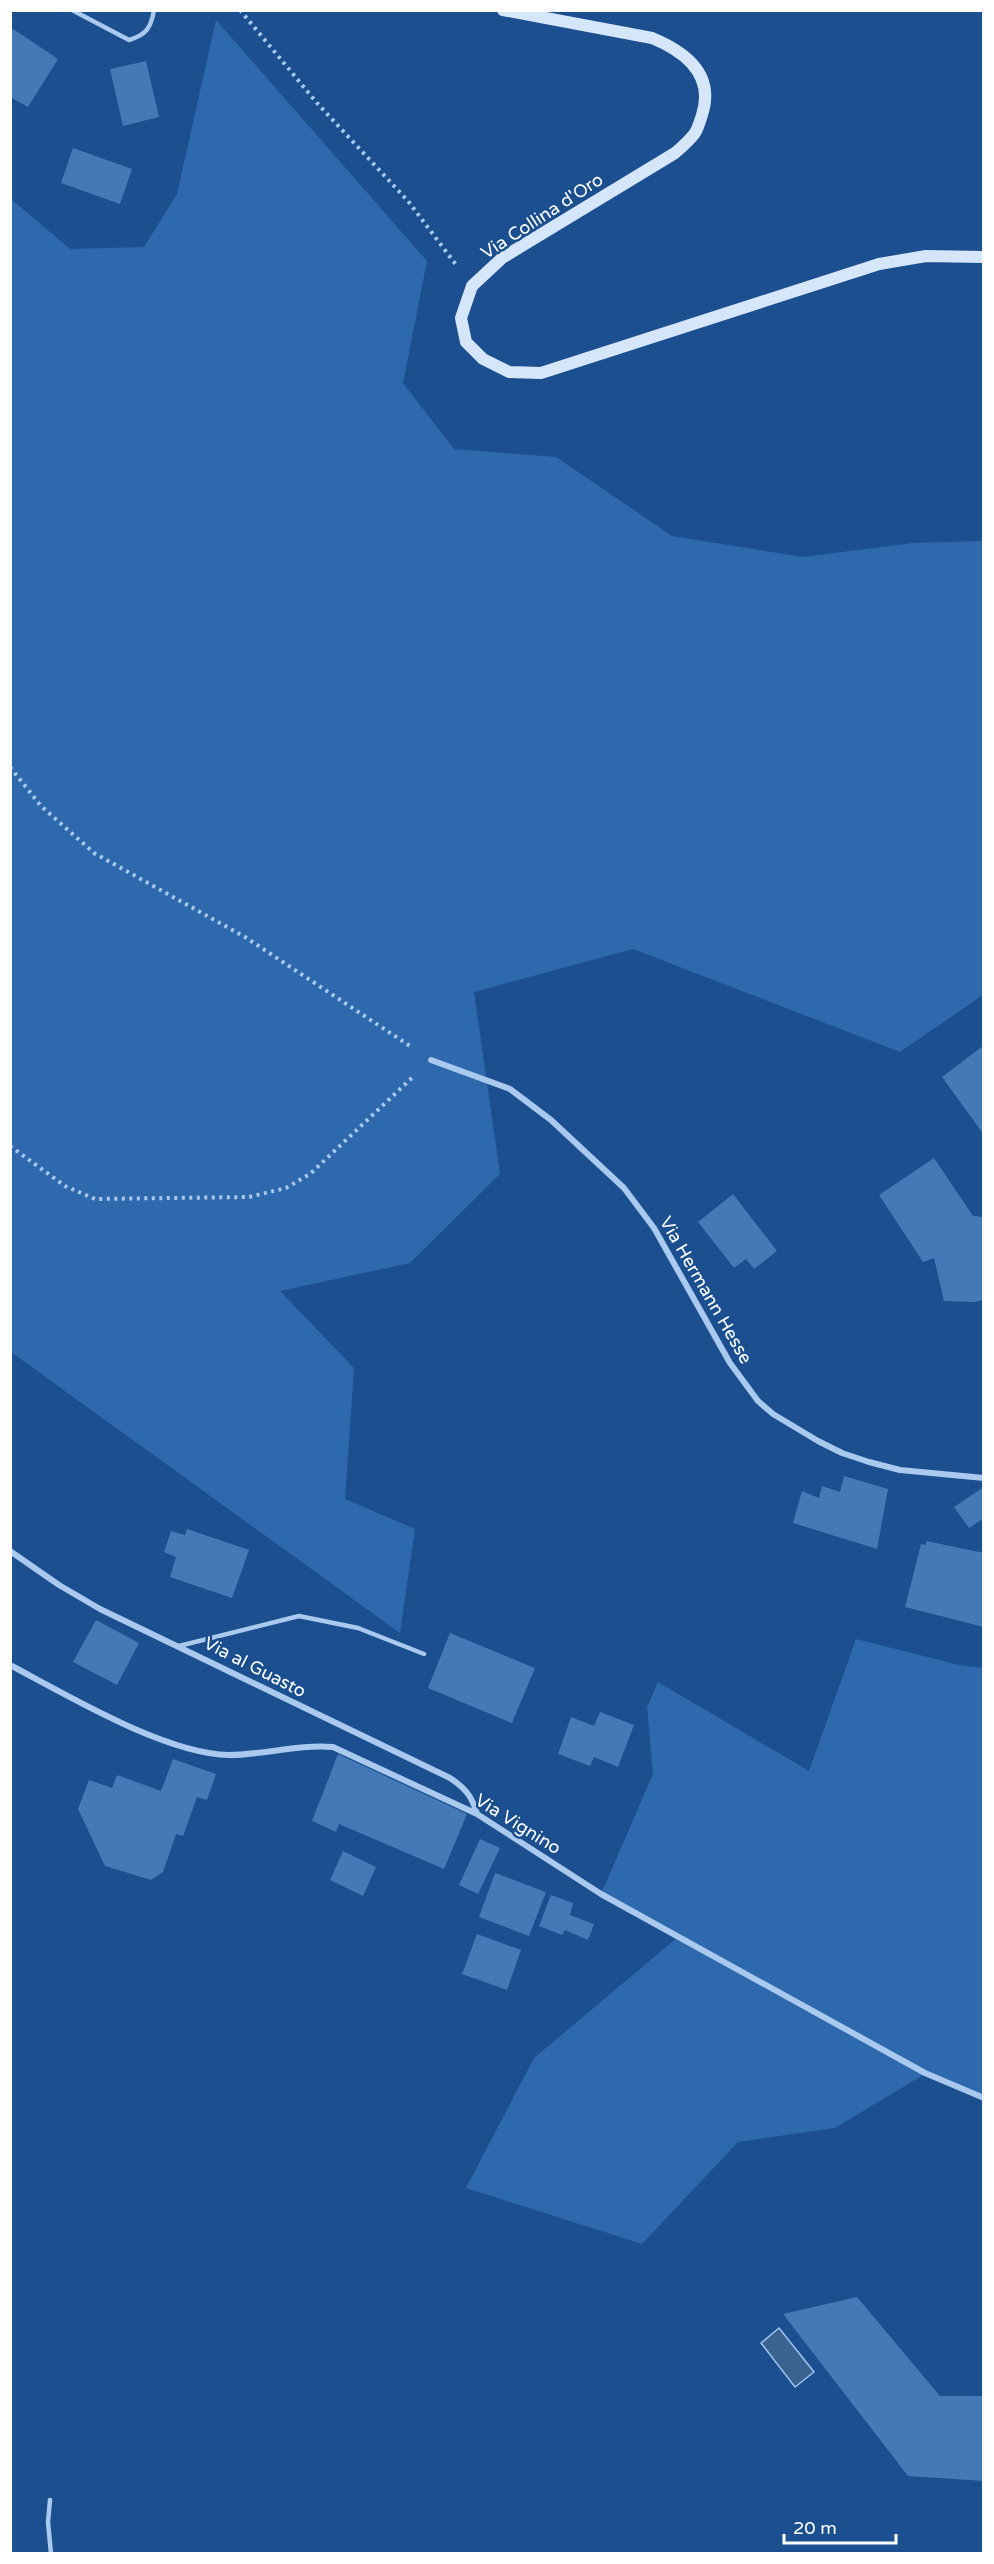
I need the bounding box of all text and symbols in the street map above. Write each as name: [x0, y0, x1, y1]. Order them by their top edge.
street label: Via Collina d'Oro: [477, 168, 607, 264]
street label: Via Hermann Hesse: [655, 1213, 757, 1367]
street label: Via al Guasto: [200, 1632, 310, 1702]
street label: Via Vignino: [471, 1789, 565, 1859]
scale bar: [784, 2507, 896, 2545]
text: 20 m: [793, 2517, 837, 2539]

